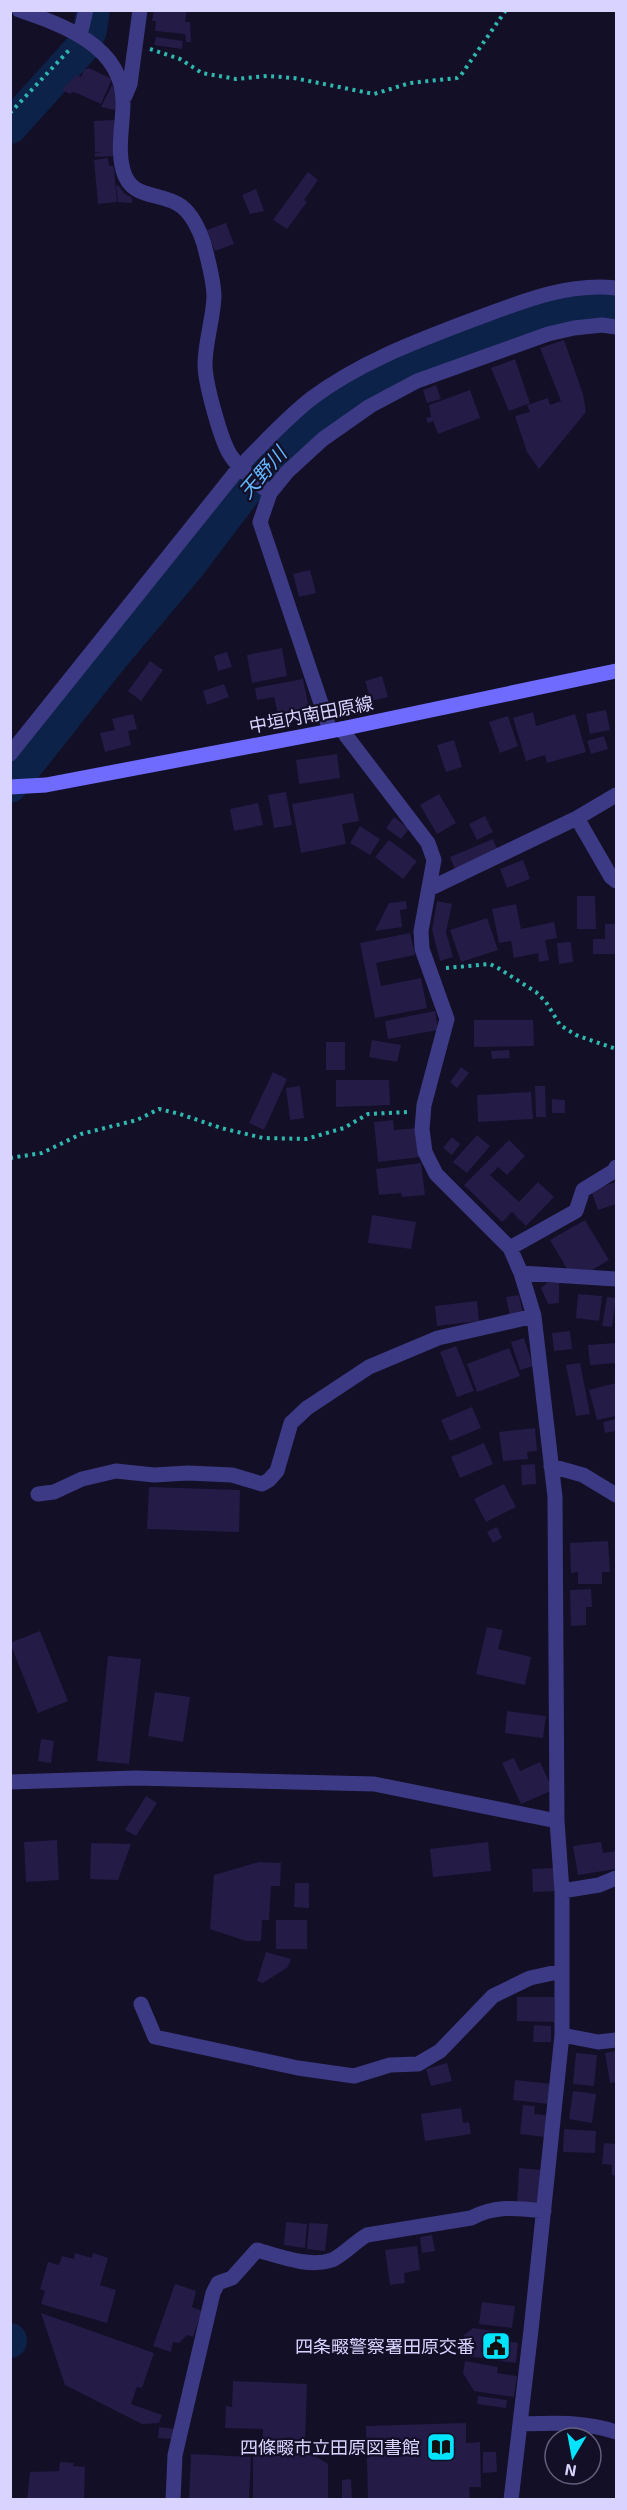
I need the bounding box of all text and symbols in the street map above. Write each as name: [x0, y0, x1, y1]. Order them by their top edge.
water label: 天野川: [233, 440, 292, 503]
street label: 中垣内南田原線: [247, 691, 375, 737]
public building icon: 四条畷警察署田原交番: [480, 2330, 512, 2362]
place label: 四条畷警察署田原交番: [295, 2335, 475, 2357]
north arrow: [543, 2426, 603, 2486]
library icon: 四條畷市立田原図書館: [425, 2431, 457, 2463]
place label: 四條畷市立田原図書館: [240, 2436, 420, 2458]
text: N: [563, 2461, 578, 2482]

